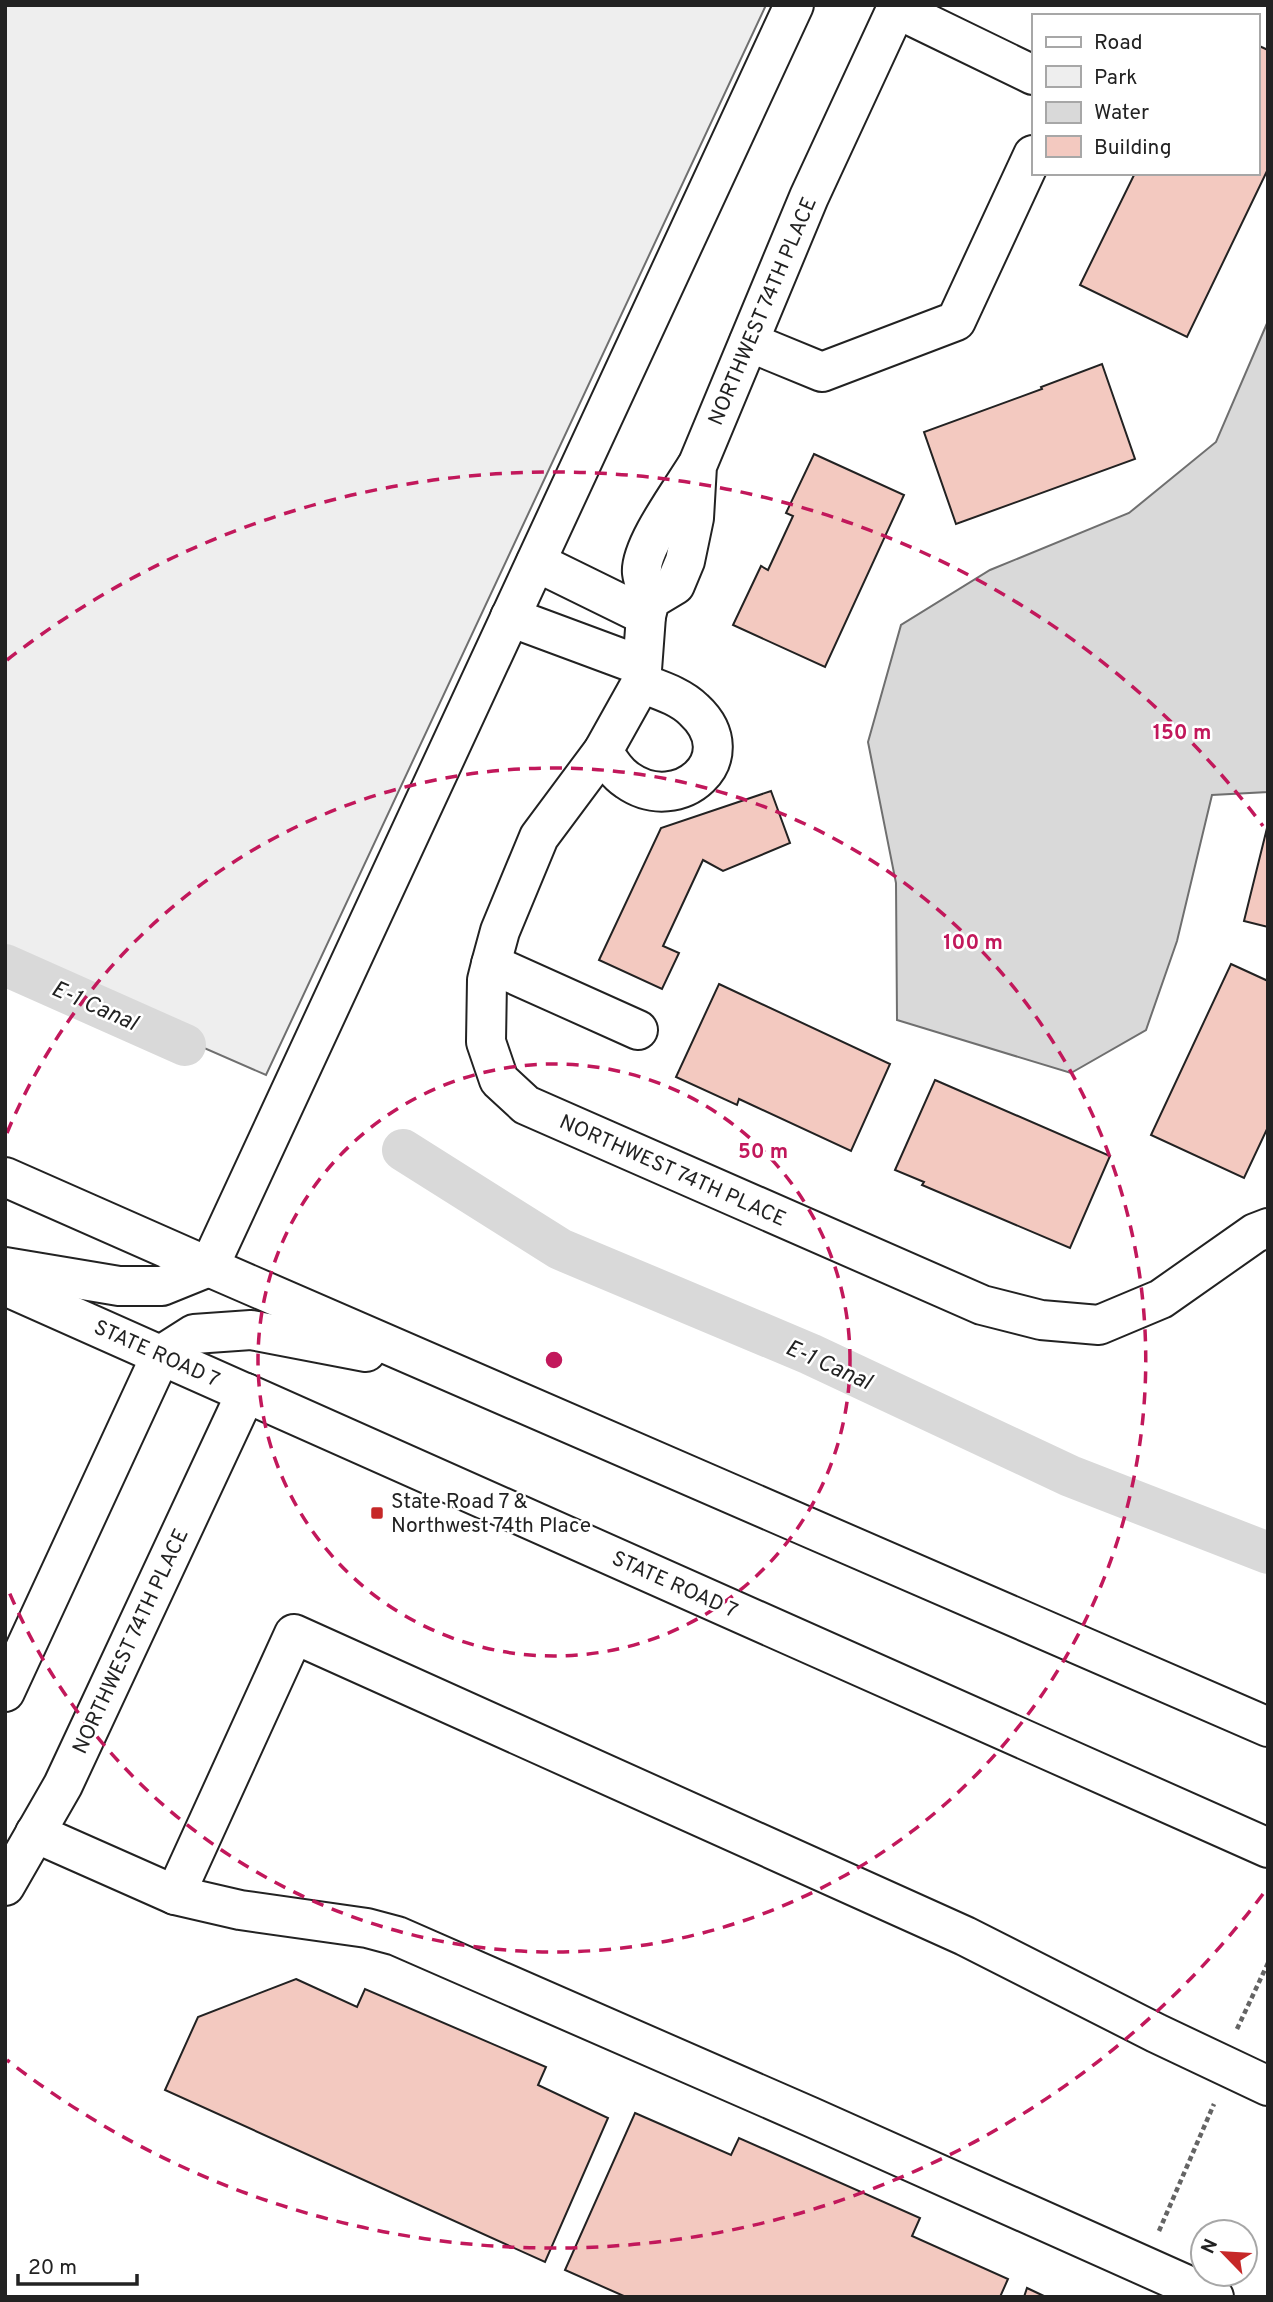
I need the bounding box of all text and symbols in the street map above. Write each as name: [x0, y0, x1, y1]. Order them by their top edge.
legend: [1032, 14, 1259, 175]
text: Road: [1094, 30, 1143, 57]
text: Park: [1094, 65, 1137, 92]
text: Water: [1094, 100, 1149, 127]
text: Building: [1094, 135, 1172, 162]
street label: NORTHWEST 74TH PLACE: [703, 193, 824, 430]
text: 150 m: [1153, 720, 1211, 747]
text: 100 m: [943, 930, 1003, 957]
water label: E-1 Canal: [46, 976, 143, 1040]
street label: NORTHWEST 74TH PLACE: [555, 1109, 790, 1234]
text: 50 m: [738, 1139, 788, 1166]
street label: STATE ROAD 7: [89, 1315, 224, 1394]
water label: E-1 Canal: [780, 1335, 877, 1399]
centre of rings: [542, 1348, 566, 1372]
place label: State Road 7 & Northwest 74th Place: [391, 1489, 591, 1540]
marker: State Road 7 & Northwest 74th Place: [369, 1505, 385, 1521]
street label: NORTHWEST 74TH PLACE: [67, 1525, 195, 1759]
street label: STATE ROAD 7: [607, 1546, 742, 1625]
north arrow: [1189, 2218, 1259, 2288]
text: N: [1197, 2235, 1224, 2258]
scale bar: [18, 2242, 136, 2286]
text: 20 m: [28, 2255, 77, 2282]

